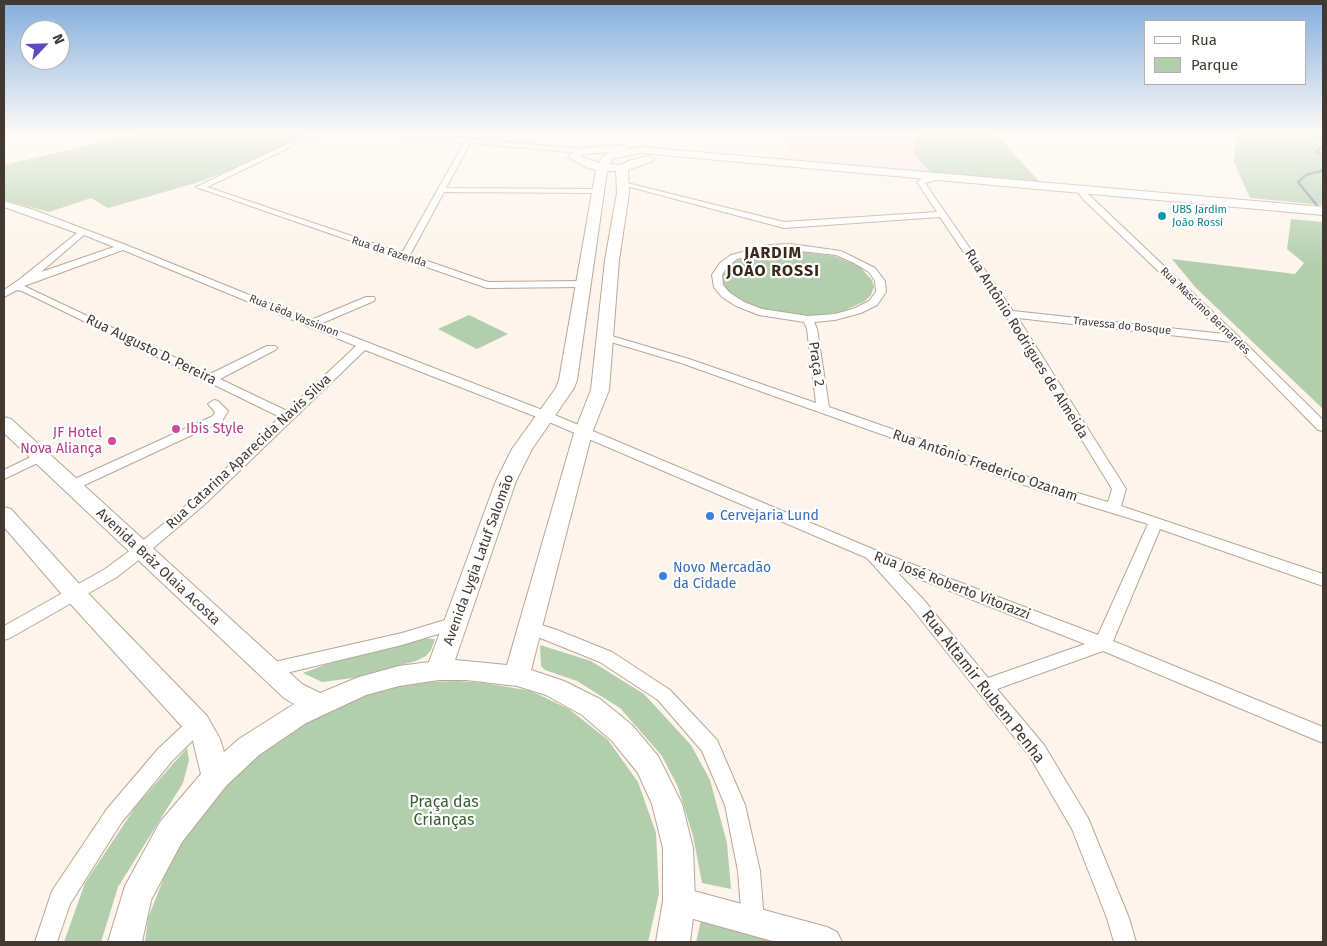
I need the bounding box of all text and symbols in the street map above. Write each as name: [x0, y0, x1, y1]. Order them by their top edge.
north arrow: [20, 20, 70, 70]
legend: [1144, 20, 1307, 85]
text: N: [49, 31, 68, 47]
text: Rua: [1191, 31, 1217, 49]
text: Parque: [1191, 56, 1238, 74]
place label: UBS Jardim João Rossi: [1172, 203, 1227, 229]
marker: UBS Jardim João Rossi: [1156, 210, 1168, 222]
street label: Rua da Fazenda: [350, 234, 428, 270]
district label: JARDIM JOÃO ROSSI: [725, 244, 821, 282]
street label: Rua Antônio Rodrigues de Almeida: [961, 246, 1091, 442]
street label: Rua Mascimo Bernardes: [1157, 265, 1253, 357]
street label: Rua Lêda Vassimon: [247, 292, 341, 340]
street label: Rua Augusto D. Pereira: [83, 311, 219, 389]
street label: Travessa do Bosque: [1072, 314, 1172, 338]
street label: Praça 2: [805, 340, 827, 388]
street label: Rua Catarina Aparecida Navis Silva: [163, 371, 335, 533]
place label: Ibis Style: [186, 421, 244, 437]
marker: Ibis Style: [170, 423, 182, 435]
place label: JF Hotel Nova Aliança: [20, 425, 102, 458]
street label: Rua Antônio Frederico Ozanam: [890, 426, 1080, 506]
marker: JF Hotel Nova Aliança: [106, 435, 118, 447]
street label: Avenida Lygia Latuf Salomão: [440, 472, 518, 648]
street label: Avenida Bráz Olaia Acosta: [92, 505, 224, 629]
place label: Cervejaria Lund: [720, 508, 819, 524]
marker: Cervejaria Lund: [704, 510, 716, 522]
street label: Rua José Roberto Vitorazzi: [871, 548, 1033, 624]
place label: Novo Mercadão da Cidade: [673, 560, 771, 592]
marker: Novo Mercadão da Cidade: [657, 570, 669, 582]
street label: Rua Altamir Rubem Penha: [917, 607, 1049, 767]
park label: Praça das Crianças: [409, 793, 479, 831]

